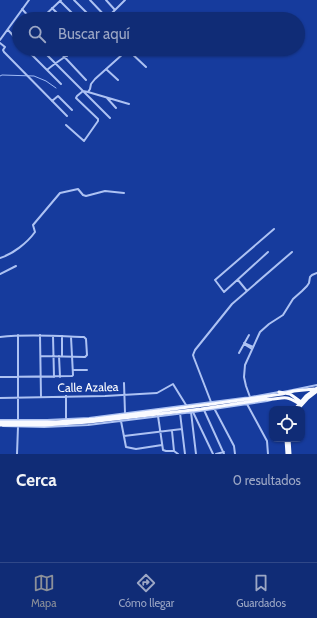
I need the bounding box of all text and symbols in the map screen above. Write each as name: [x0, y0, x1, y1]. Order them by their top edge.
search box: [12, 12, 305, 56]
icon: search: [26, 23, 48, 45]
text: Buscar aquí: [58, 25, 130, 43]
street label: Calle Azalea: [57, 379, 119, 395]
map controls: [269, 406, 305, 442]
button: locate: [269, 406, 305, 442]
text: Cerca: [16, 470, 57, 490]
text: 0 resultados: [233, 472, 301, 488]
tab: Mapa: [31, 572, 57, 610]
tab: Cómo llegar: [118, 572, 174, 610]
tab: Guardados: [236, 572, 286, 610]

